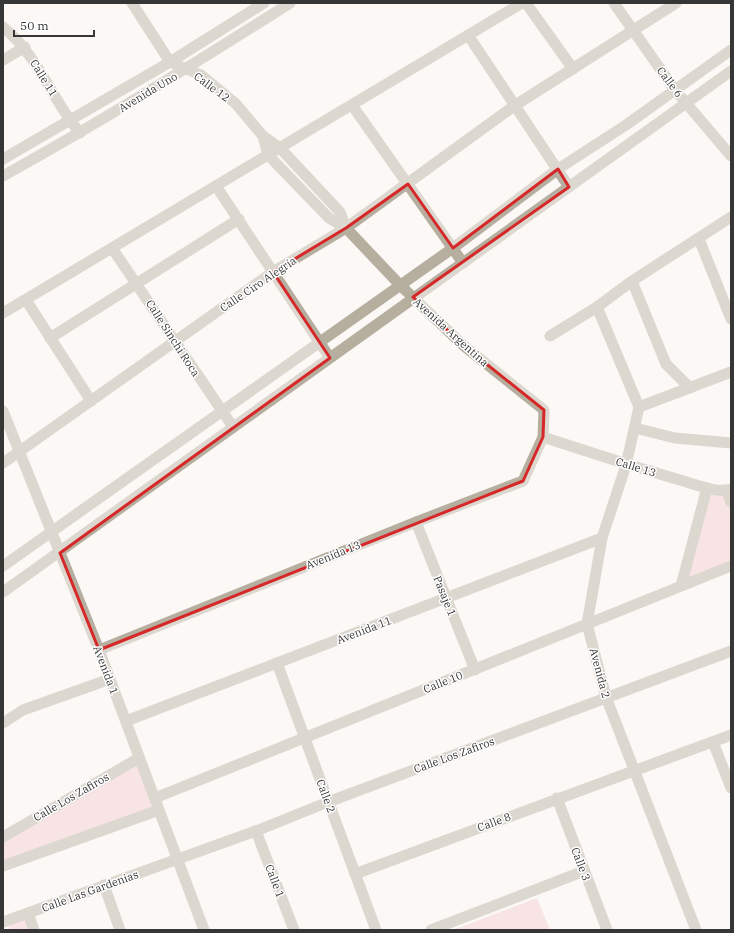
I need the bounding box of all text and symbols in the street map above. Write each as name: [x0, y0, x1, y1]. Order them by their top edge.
scale bar: [14, 12, 94, 38]
text: 50 m: [20, 18, 49, 33]
street label: Calle 11: [27, 57, 61, 99]
street label: Calle 6: [654, 64, 686, 100]
street label: Avenida Uno: [116, 69, 180, 115]
street label: Calle 12: [191, 69, 233, 105]
street label: Calle Ciro Alegría: [217, 253, 299, 315]
street label: Avenida Argentina: [411, 295, 491, 369]
street label: Calle Sinchi Roca: [143, 297, 203, 379]
street label: Calle 13: [614, 454, 658, 480]
street label: Avenida 13: [304, 538, 362, 572]
street label: Pasaje 1: [431, 574, 459, 618]
street label: Avenida 11: [334, 613, 394, 647]
street label: Avenida 1: [90, 644, 122, 696]
street label: Avenida 2: [587, 646, 613, 700]
street label: Calle 10: [421, 668, 465, 696]
street label: Calle Los Zafiros: [412, 734, 496, 776]
street label: Calle Los Zafiros: [31, 770, 111, 824]
street label: Calle 2: [313, 777, 339, 815]
street label: Calle 8: [475, 809, 513, 835]
street label: Calle 3: [568, 845, 594, 883]
street label: Calle 1: [262, 862, 288, 900]
street label: Calle Las Gardenias: [40, 867, 140, 915]

